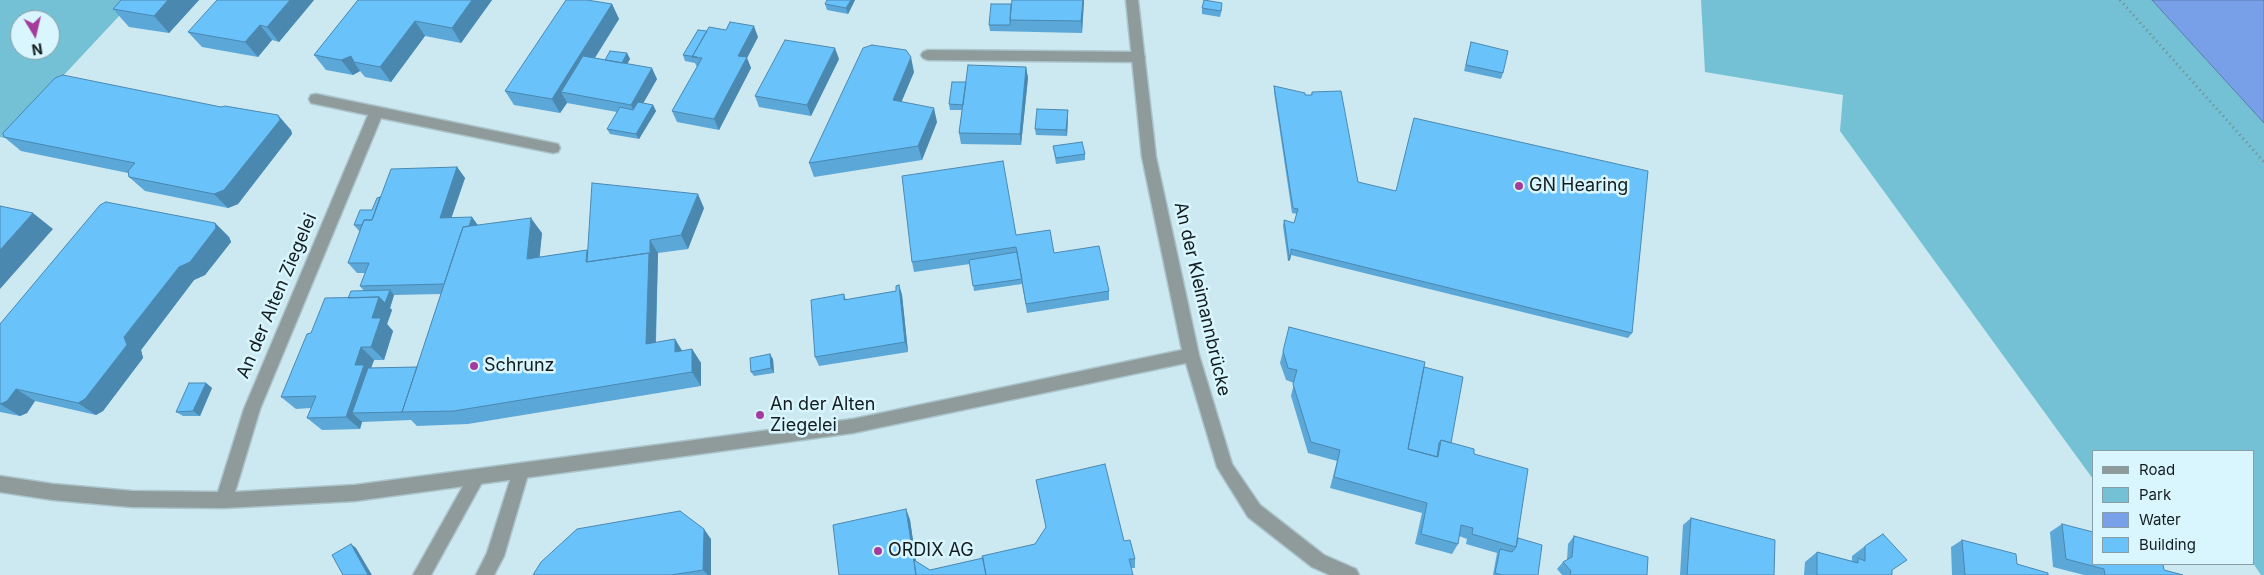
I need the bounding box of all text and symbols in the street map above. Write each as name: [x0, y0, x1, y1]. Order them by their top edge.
north arrow: [10, 10, 60, 60]
text: N: [31, 40, 44, 59]
place label: GN Hearing: [1529, 175, 1628, 197]
marker: GN Hearing: [1513, 180, 1525, 192]
street label: An der Kleimannbrücke: [1169, 200, 1235, 398]
street label: An der Alten Ziegelei: [232, 210, 322, 382]
place label: Schrunz: [484, 355, 554, 377]
marker: Schrunz: [468, 360, 480, 372]
place label: An der Alten Ziegelei: [770, 394, 875, 436]
marker: An der Alten Ziegelei: [754, 409, 766, 421]
legend: [2092, 450, 2254, 565]
text: Road: [2139, 460, 2175, 479]
text: Park: [2139, 485, 2171, 504]
text: Water: [2139, 510, 2181, 529]
text: Building: [2139, 535, 2196, 554]
place label: ORDIX AG: [888, 540, 974, 562]
marker: ORDIX AG: [872, 545, 884, 557]

